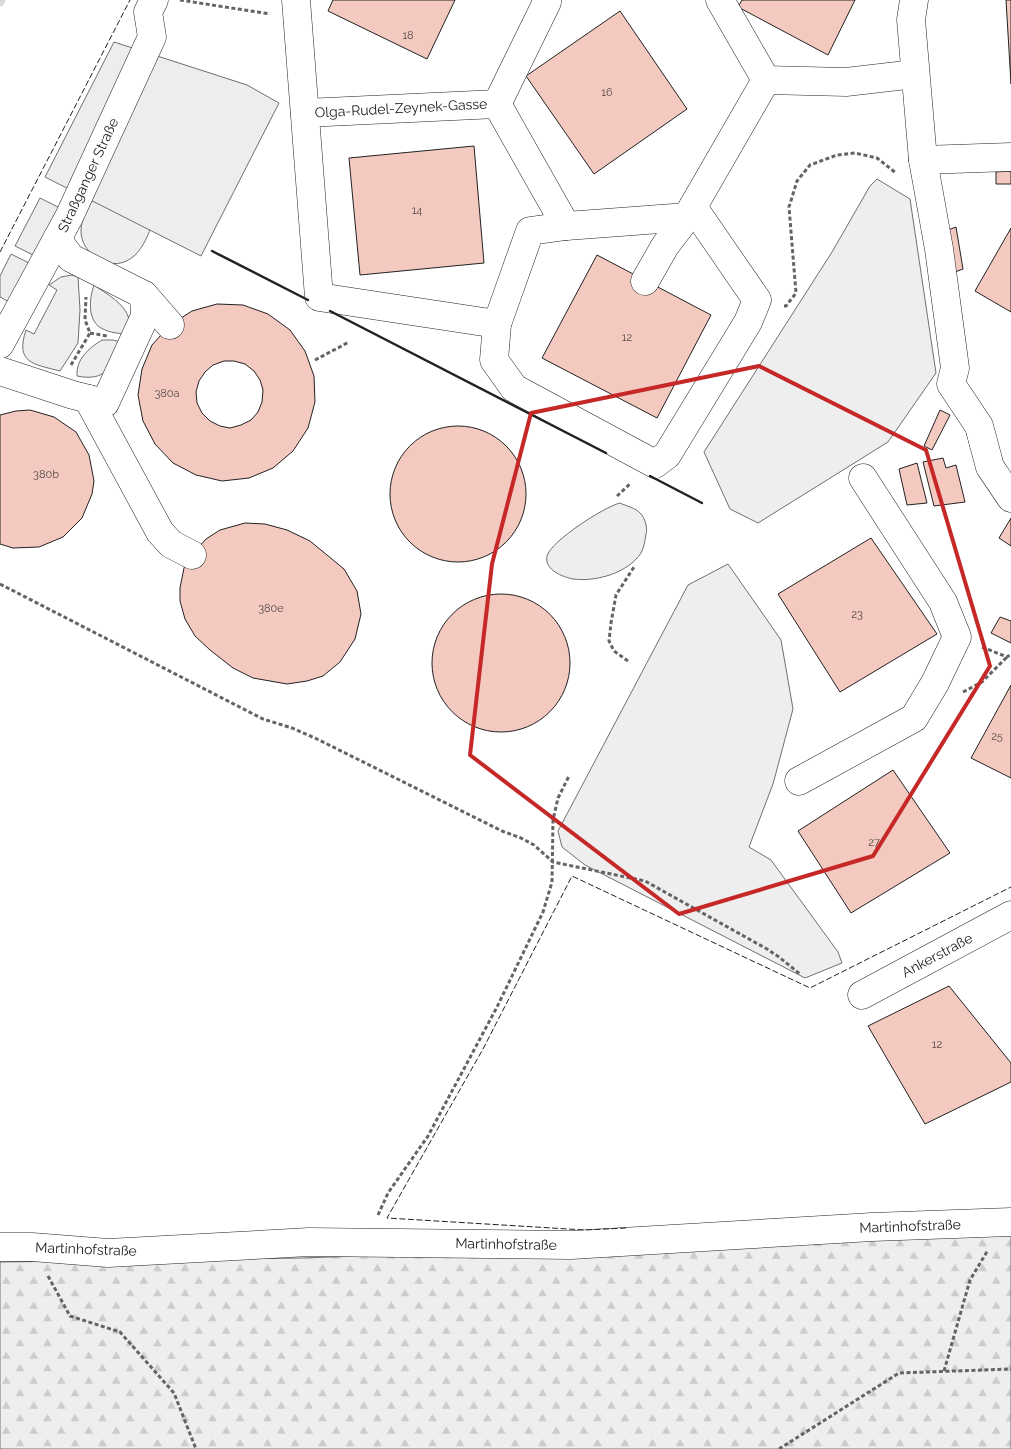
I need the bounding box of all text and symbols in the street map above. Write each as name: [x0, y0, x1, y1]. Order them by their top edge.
house number: 18: [402, 29, 414, 42]
house number: 16: [601, 86, 613, 99]
street label: Olga-Rudel-Zeynek-Gasse: [314, 95, 488, 121]
street label: Straßganger Straße: [54, 115, 122, 235]
house number: 14: [412, 204, 422, 217]
house number: 12: [622, 331, 632, 344]
house number: 380a: [154, 387, 180, 400]
house number: 380b: [33, 468, 59, 481]
house number: 380e: [258, 602, 284, 615]
house number: 23: [851, 608, 863, 621]
house number: 25: [991, 730, 1003, 743]
house number: 27: [868, 836, 880, 849]
street label: Ankerstraße: [899, 930, 975, 980]
house number: 12: [932, 1038, 942, 1051]
street label: Martinhofstraße: [859, 1216, 961, 1236]
street label: Martinhofstraße: [455, 1235, 557, 1253]
street label: Martinhofstraße: [35, 1239, 137, 1259]

